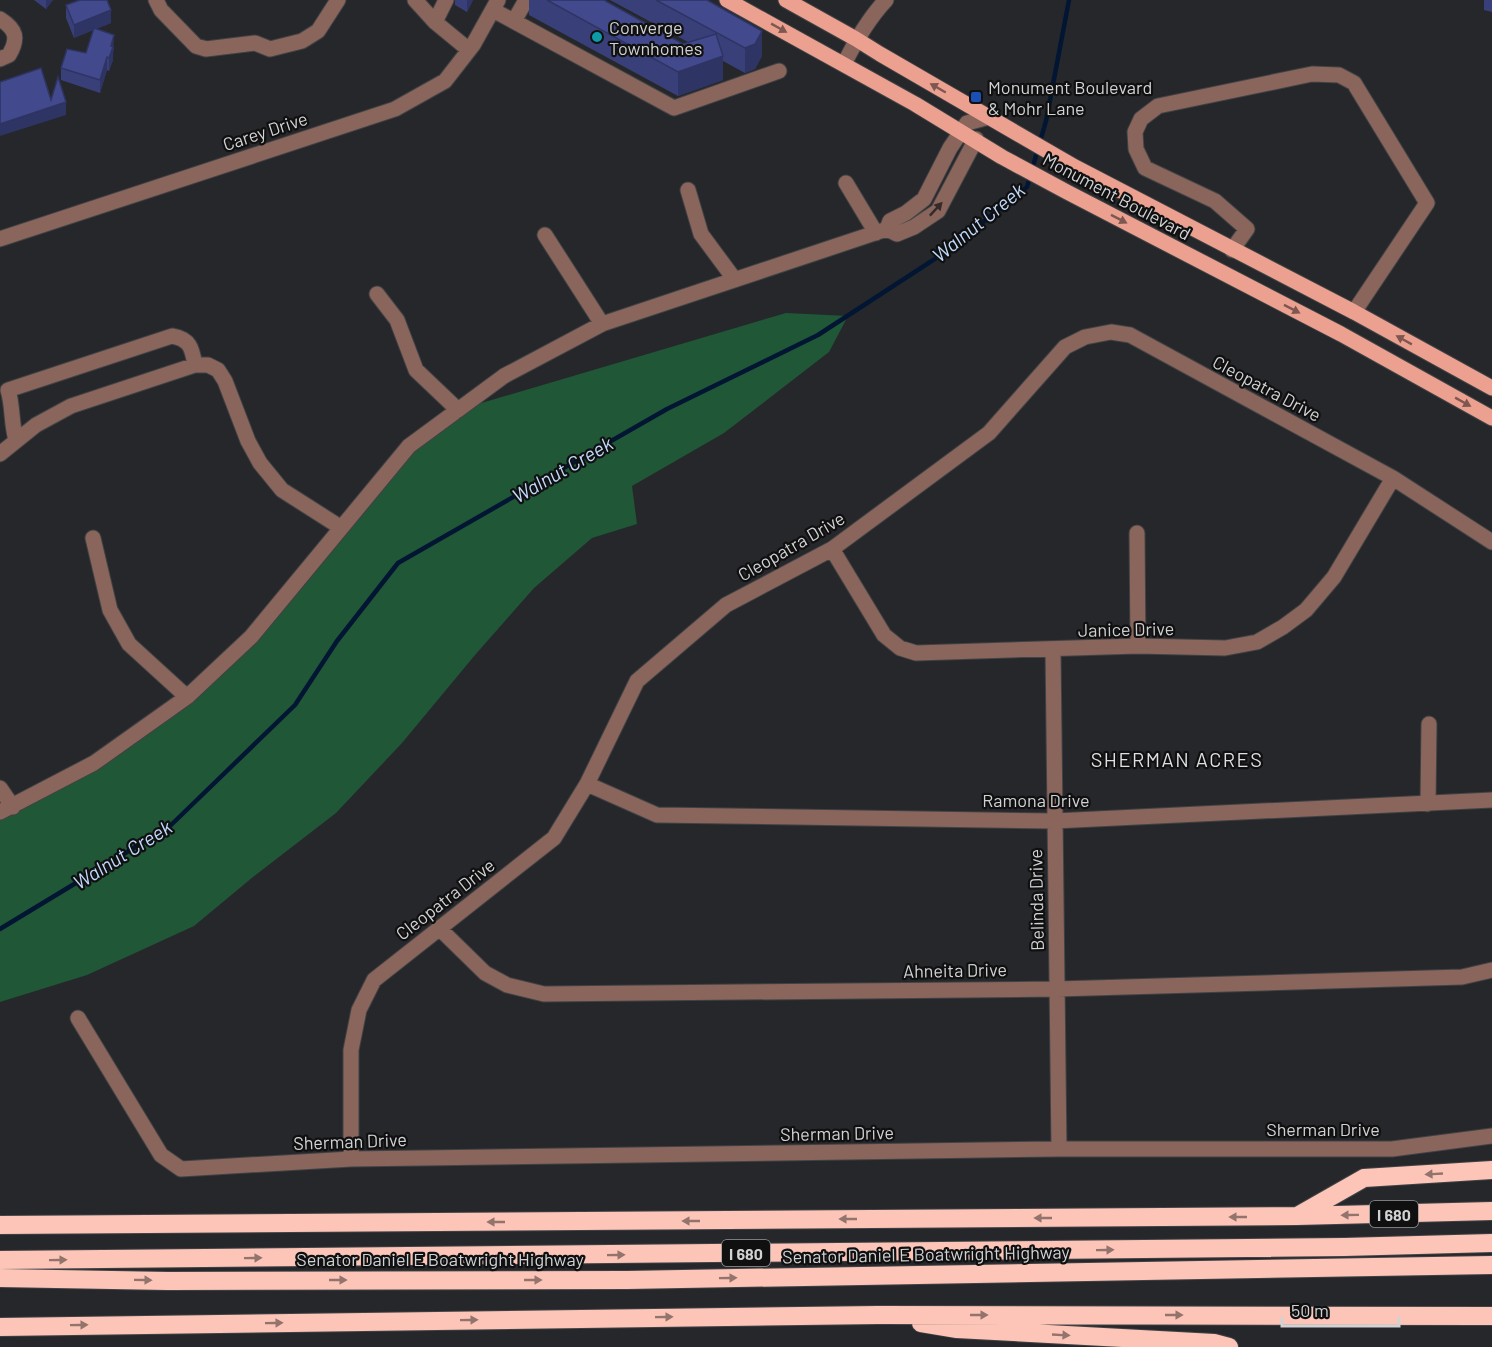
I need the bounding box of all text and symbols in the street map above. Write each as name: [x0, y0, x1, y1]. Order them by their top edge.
place label: Converge Townhomes: [609, 16, 702, 59]
one-way arrow: [770, 23, 787, 33]
marker: Converge Townhomes: [590, 30, 604, 44]
place label: Monument Boulevard & Mohr Lane: [988, 76, 1152, 119]
one-way arrow: [930, 83, 946, 94]
marker: Monument Boulevard & Mohr Lane: [969, 90, 983, 104]
street label: Carey Drive: [220, 107, 310, 155]
street label: Monument Boulevard: [1039, 148, 1195, 244]
water label: Walnut Creek: [927, 177, 1029, 267]
one-way arrow: [929, 202, 943, 217]
one-way arrow: [1110, 215, 1127, 224]
one-way arrow: [1284, 304, 1301, 314]
one-way arrow: [1395, 335, 1412, 345]
street label: Cleopatra Drive: [1209, 350, 1325, 426]
one-way arrow: [1455, 397, 1472, 407]
water label: Walnut Creek: [507, 430, 617, 507]
street label: Cleopatra Drive: [734, 507, 848, 585]
street label: Janice Drive: [1078, 617, 1174, 641]
district label: SHERMAN ACRES: [1091, 747, 1263, 771]
street label: Ramona Drive: [982, 789, 1090, 811]
water label: Walnut Creek: [68, 814, 176, 894]
street label: Belinda Drive: [1024, 849, 1048, 951]
street label: Cleopatra Drive: [391, 854, 499, 944]
street label: Ahneita Drive: [903, 958, 1007, 982]
street label: Sherman Drive: [1266, 1118, 1380, 1140]
street label: Sherman Drive: [780, 1121, 894, 1145]
street label: Sherman Drive: [293, 1128, 407, 1154]
one-way arrow: [1424, 1169, 1443, 1178]
road number: I 680: [1370, 1201, 1418, 1227]
one-way arrow: [1340, 1210, 1359, 1219]
one-way arrow: [1229, 1212, 1248, 1221]
one-way arrow: [1034, 1213, 1053, 1223]
one-way arrow: [839, 1214, 858, 1224]
one-way arrow: [681, 1216, 700, 1225]
one-way arrow: [486, 1217, 505, 1227]
road number: I 680: [722, 1240, 770, 1266]
street label: Senator Daniel E Boatwright Highway: [782, 1240, 1070, 1268]
one-way arrow: [1096, 1245, 1115, 1254]
street label: Senator Daniel E Boatwright Highway: [296, 1248, 584, 1270]
one-way arrow: [607, 1250, 626, 1260]
one-way arrow: [244, 1254, 263, 1263]
one-way arrow: [49, 1256, 68, 1265]
one-way arrow: [719, 1273, 738, 1283]
one-way arrow: [134, 1275, 153, 1285]
one-way arrow: [329, 1275, 348, 1285]
one-way arrow: [524, 1275, 543, 1285]
scale bar: [1282, 1290, 1399, 1328]
text: 50 m: [1291, 1299, 1329, 1321]
one-way arrow: [969, 1310, 988, 1320]
one-way arrow: [1164, 1310, 1183, 1320]
one-way arrow: [655, 1313, 674, 1322]
one-way arrow: [460, 1315, 479, 1325]
one-way arrow: [265, 1318, 284, 1328]
one-way arrow: [70, 1321, 89, 1330]
one-way arrow: [1052, 1330, 1071, 1340]

